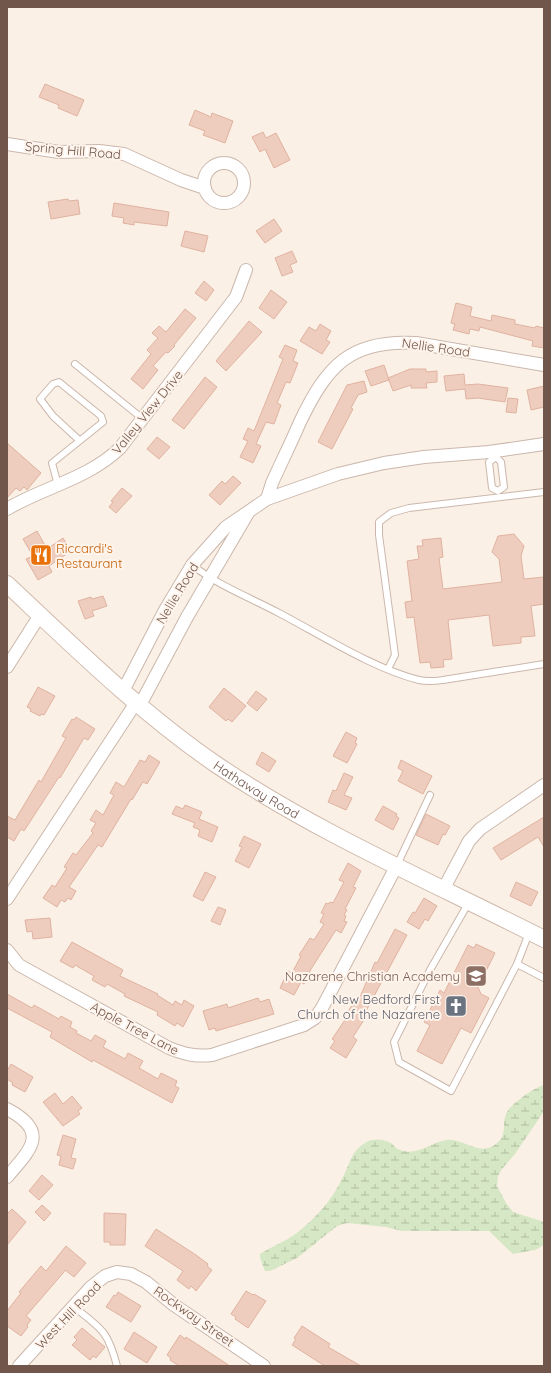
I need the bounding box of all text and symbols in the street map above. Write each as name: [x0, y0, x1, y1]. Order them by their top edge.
street label: Spring Hill Road: [24, 138, 122, 162]
street label: Nellie Road: [401, 334, 471, 360]
street label: Valley View Drive: [108, 367, 186, 457]
place label: Riccardi's Restaurant: [56, 540, 122, 571]
restaurant icon: Riccardi's Restaurant: [28, 542, 54, 568]
street label: Nellie Road: [152, 559, 202, 627]
street label: Hathaway Road: [210, 757, 302, 822]
school or university icon: Nazarene Christian Academy: [463, 963, 489, 989]
place label: Nazarene Christian Academy: [285, 968, 460, 984]
place label: New Bedford First Church of the Nazarene: [297, 991, 440, 1022]
church icon: New Bedford First Church of the Nazarene: [443, 993, 469, 1019]
street label: Apple Tree Lane: [88, 998, 182, 1058]
street label: West Hill Road: [32, 1278, 104, 1352]
street label: Rockway Street: [151, 1282, 237, 1350]

